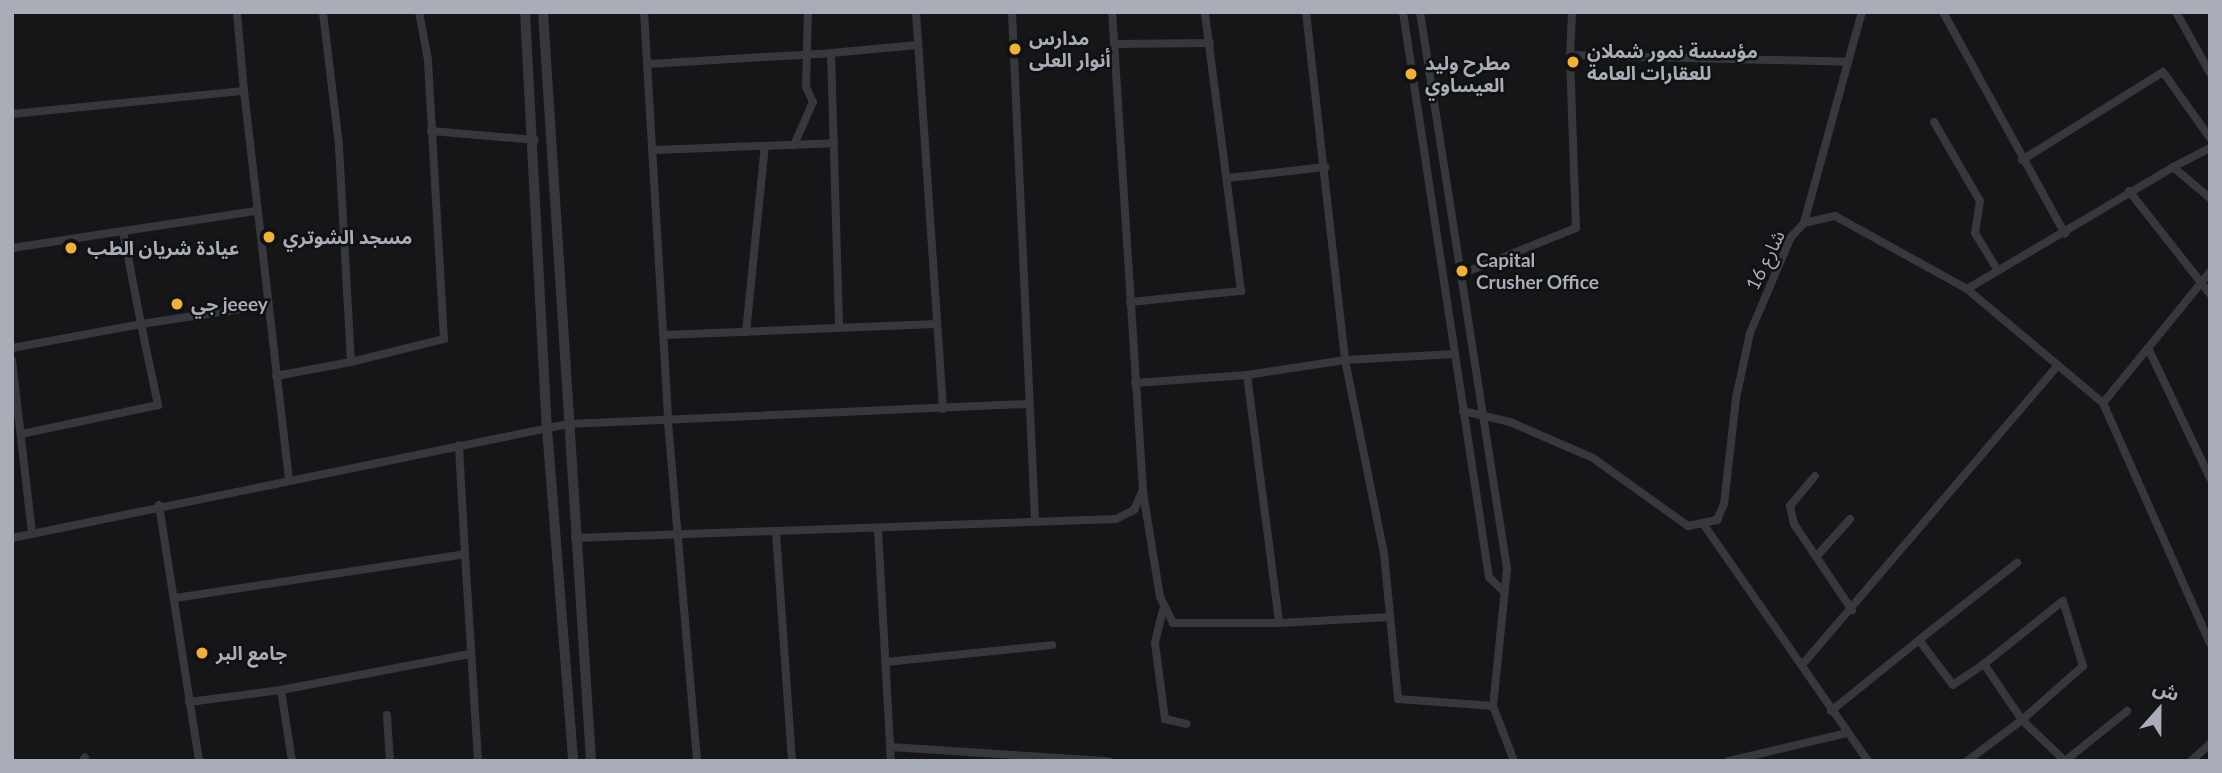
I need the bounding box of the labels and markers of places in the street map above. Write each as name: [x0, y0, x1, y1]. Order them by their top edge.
place label: مدارس أنوار العلى: [1029, 27, 1111, 71]
place label: مؤسسة نمور شملان للعقارات العامة: [1587, 40, 1758, 84]
marker: مدارس أنوار العلى: [1007, 41, 1023, 57]
place label: مطرح وليد العيساوي: [1425, 52, 1510, 96]
marker: مؤسسة نمور شملان للعقارات العامة: [1565, 54, 1581, 70]
marker: مطرح وليد العيساوي: [1403, 66, 1419, 82]
place label: مسجد الشوتري: [283, 226, 412, 248]
marker: مسجد الشوتري: [261, 229, 277, 245]
place label: عيادة شريان الطب: [87, 237, 239, 259]
marker: عيادة شريان الطب: [61, 238, 81, 258]
place label: Capital Crusher Office: [1476, 249, 1599, 293]
marker: Capital Crusher Office: [1454, 263, 1470, 279]
place label: جي jeeey: [191, 293, 268, 315]
marker: جي jeeey: [169, 296, 185, 312]
place label: جامع البر: [216, 642, 287, 664]
marker: جامع البر: [194, 645, 210, 661]

